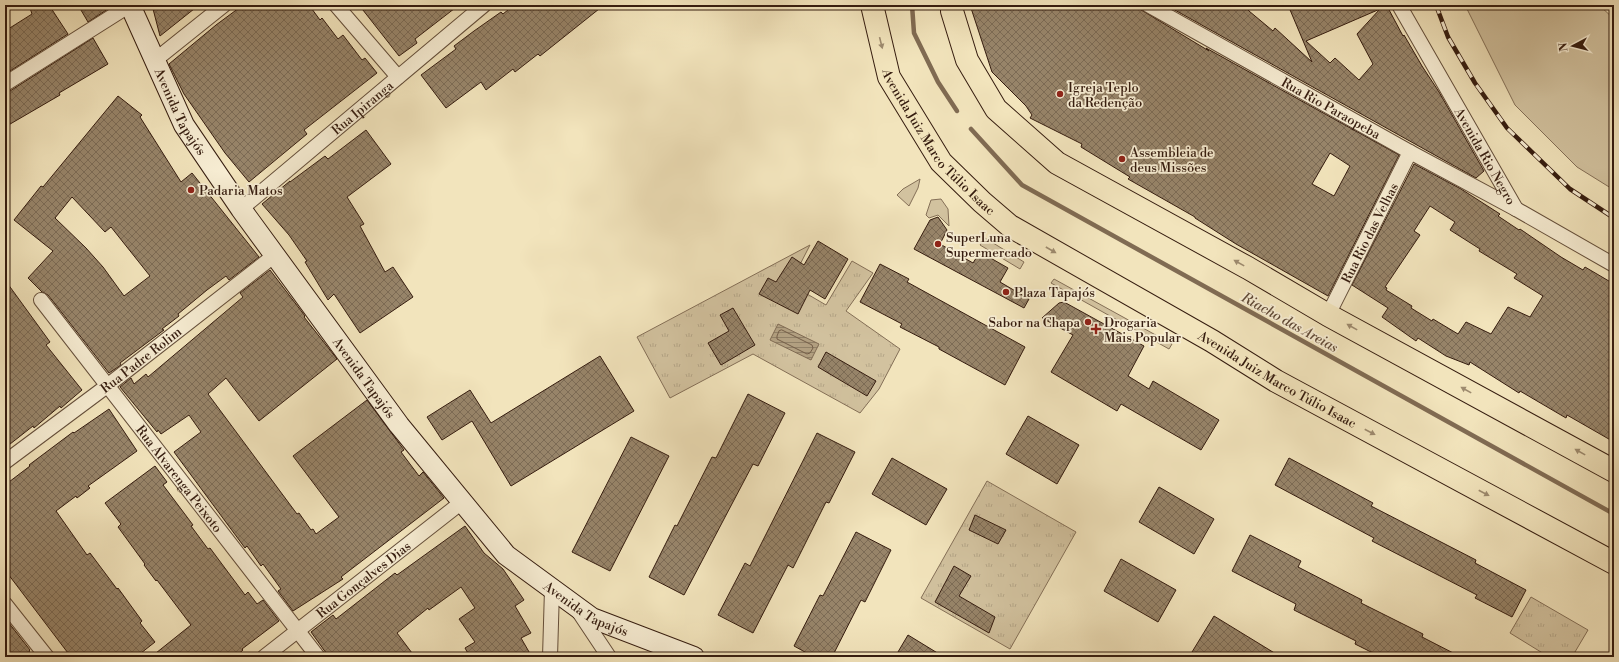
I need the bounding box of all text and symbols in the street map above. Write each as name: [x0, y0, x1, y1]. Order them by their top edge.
north arrow: [1553, 26, 1593, 66]
one-way arrow: [878, 37, 884, 49]
text: N: [1557, 42, 1572, 52]
street label: Avenida Tapajós: [150, 65, 209, 159]
street label: Avenida Juiz Marco Túlio Isaac: [878, 67, 998, 219]
street label: Rua Rio Paraopeba: [1278, 74, 1383, 143]
street label: Rua Ipiranga: [329, 77, 397, 139]
place label: Igreja Teplo da Redenção: [1068, 80, 1142, 111]
marker: Igreja Teplo da Redenção: [1055, 89, 1065, 99]
street label: Avenida Rio Negro: [1450, 104, 1519, 208]
place label: Assembleia de deus Missões: [1129, 145, 1214, 176]
marker: Assembleia de deus Missões: [1117, 154, 1127, 164]
street label: Rua Rio das Velhas: [1338, 180, 1402, 286]
place label: Padaria Matos: [199, 183, 283, 199]
marker: Padaria Matos: [186, 185, 196, 195]
place label: SuperLuna Supermercado: [946, 230, 1032, 261]
marker: SuperLuna Supermercado: [933, 239, 943, 249]
one-way arrow: [1045, 246, 1057, 253]
one-way arrow: [1233, 259, 1245, 266]
place label: Plaza Tapajós: [1014, 285, 1095, 301]
marker: Plaza Tapajós: [1001, 287, 1011, 297]
water label: Riacho das Areias: [1237, 288, 1341, 357]
place label: Sabor na Chapa: [989, 315, 1080, 331]
place label: Drogaria Mais Popular: [1104, 315, 1181, 346]
marker: Sabor na Chapa: [1083, 317, 1093, 327]
street label: Rua Padre Rolim: [98, 324, 186, 397]
marker: Drogaria Mais Popular: [1091, 324, 1101, 334]
one-way arrow: [1346, 324, 1358, 331]
street label: Avenida Juiz Marco Túlio Isaac: [1194, 327, 1359, 432]
street label: Avenida Tapajós: [328, 334, 399, 422]
one-way arrow: [1460, 387, 1472, 393]
street label: Rua Alvarenga Peixoto: [132, 422, 225, 536]
one-way arrow: [1364, 428, 1375, 435]
one-way arrow: [1574, 449, 1586, 456]
one-way arrow: [1479, 489, 1490, 496]
street label: Rua Gonçalves Dias: [313, 538, 414, 622]
street label: Avenida Tapajós: [539, 578, 631, 640]

